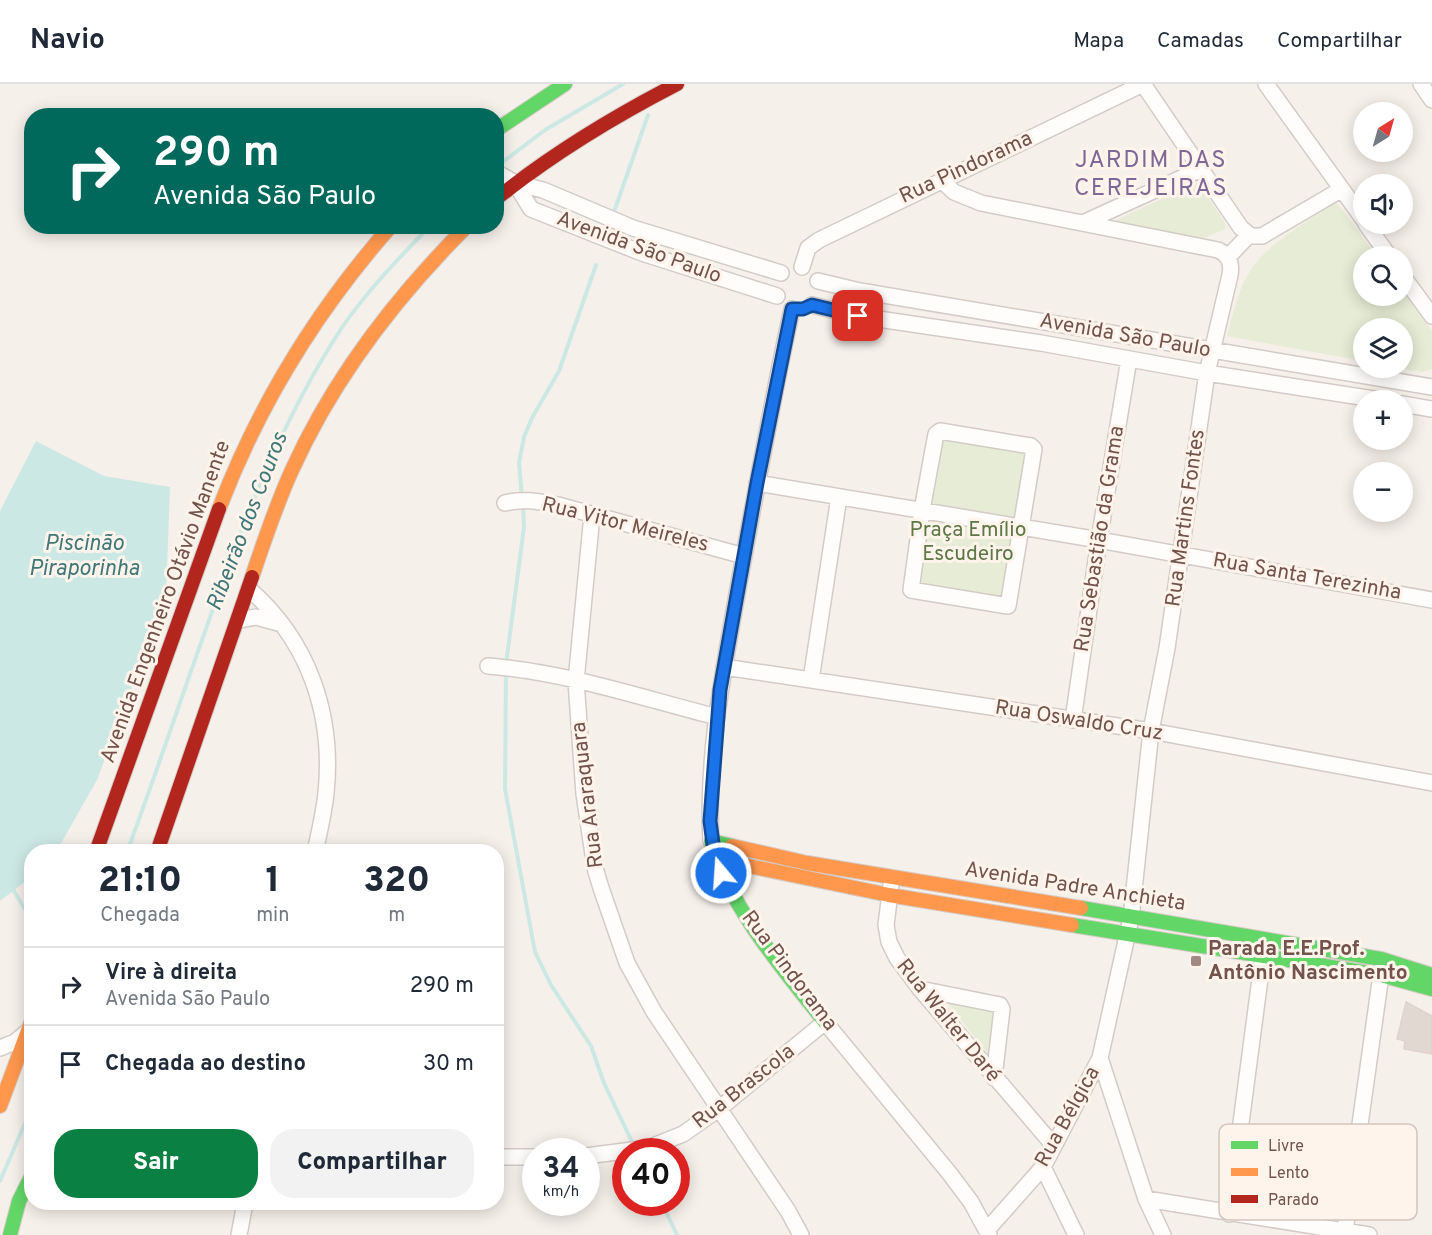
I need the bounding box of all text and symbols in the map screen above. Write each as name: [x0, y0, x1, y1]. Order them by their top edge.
text: Navio: [30, 23, 105, 59]
text: Mapa: [1073, 28, 1124, 55]
text: Camadas: [1157, 28, 1244, 55]
text: Compartilhar: [1277, 28, 1402, 55]
north arrow: [1353, 102, 1413, 162]
map controls: [1353, 102, 1413, 522]
street label: Rua Pindorama: [895, 125, 1037, 211]
text: 290 m: [153, 128, 280, 181]
icon: right: [54, 132, 132, 210]
district label: JARDIM DAS CEREJEIRAS: [1074, 146, 1228, 204]
button: sound: [1353, 174, 1413, 234]
text: Avenida São Paulo: [153, 180, 376, 214]
street label: Avenida São Paulo: [553, 206, 725, 290]
button: search: [1353, 246, 1413, 306]
pin: [832, 290, 883, 341]
icon: arrive: [841, 299, 874, 332]
street label: Avenida São Paulo: [1037, 308, 1213, 364]
button: layers: [1353, 318, 1413, 378]
button: +: [1353, 390, 1413, 450]
street label: Rua Sebastião da Grama: [1069, 424, 1131, 654]
street label: Rua Martins Fontes: [1160, 427, 1212, 609]
water label: Ribeirão dos Couros: [202, 428, 295, 615]
street label: Avenida Engenheiro Otávio Manente: [95, 437, 237, 767]
button: −: [1353, 462, 1413, 522]
street label: Rua Vitor Meireles: [539, 491, 711, 559]
park label: Praça Emílio Escudeiro: [910, 517, 1026, 568]
water label: Piscinão Piraporinha: [29, 531, 140, 583]
street label: Rua Santa Terezinha: [1210, 547, 1404, 607]
street label: Rua Oswaldo Cruz: [993, 694, 1165, 748]
street label: Rua Araraquara: [566, 720, 610, 870]
position arrow: [689, 841, 753, 905]
street label: Avenida Padre Anchieta: [963, 856, 1187, 918]
text: 21:10: [98, 859, 182, 905]
text: 1: [265, 859, 280, 905]
text: 320: [363, 859, 430, 905]
text: Chegada: [100, 903, 180, 929]
text: min: [256, 903, 289, 929]
text: m: [388, 903, 405, 929]
street label: Rua Pindorama: [735, 905, 843, 1037]
place label: Parada E.E.Prof. Antônio Nascimento: [1208, 936, 1408, 987]
street label: Rua Walter Daré: [890, 954, 1006, 1088]
marker: Parada E.E.Prof. Antônio Nascimento: [1189, 954, 1203, 968]
text: Vire à direita: [105, 960, 237, 987]
icon: right: [54, 970, 87, 1003]
text: 290 m: [410, 973, 474, 1000]
text: Avenida São Paulo: [105, 987, 270, 1013]
street label: Rua Brascola: [687, 1039, 801, 1135]
icon: arrive: [54, 1048, 87, 1081]
text: Chegada ao destino: [105, 1051, 306, 1078]
text: 30 m: [423, 1051, 474, 1078]
street label: Rua Bélgica: [1029, 1062, 1107, 1172]
legend: [1219, 1124, 1417, 1220]
button: Sair: [54, 1129, 258, 1198]
button: Compartilhar: [270, 1129, 474, 1198]
text: Livre: [1268, 1137, 1304, 1157]
speed limit sign: 40: [612, 1138, 690, 1216]
text: 34: [542, 1151, 580, 1188]
text: Lento: [1268, 1164, 1309, 1184]
text: km/h: [543, 1183, 579, 1202]
text: Parado: [1268, 1191, 1319, 1211]

